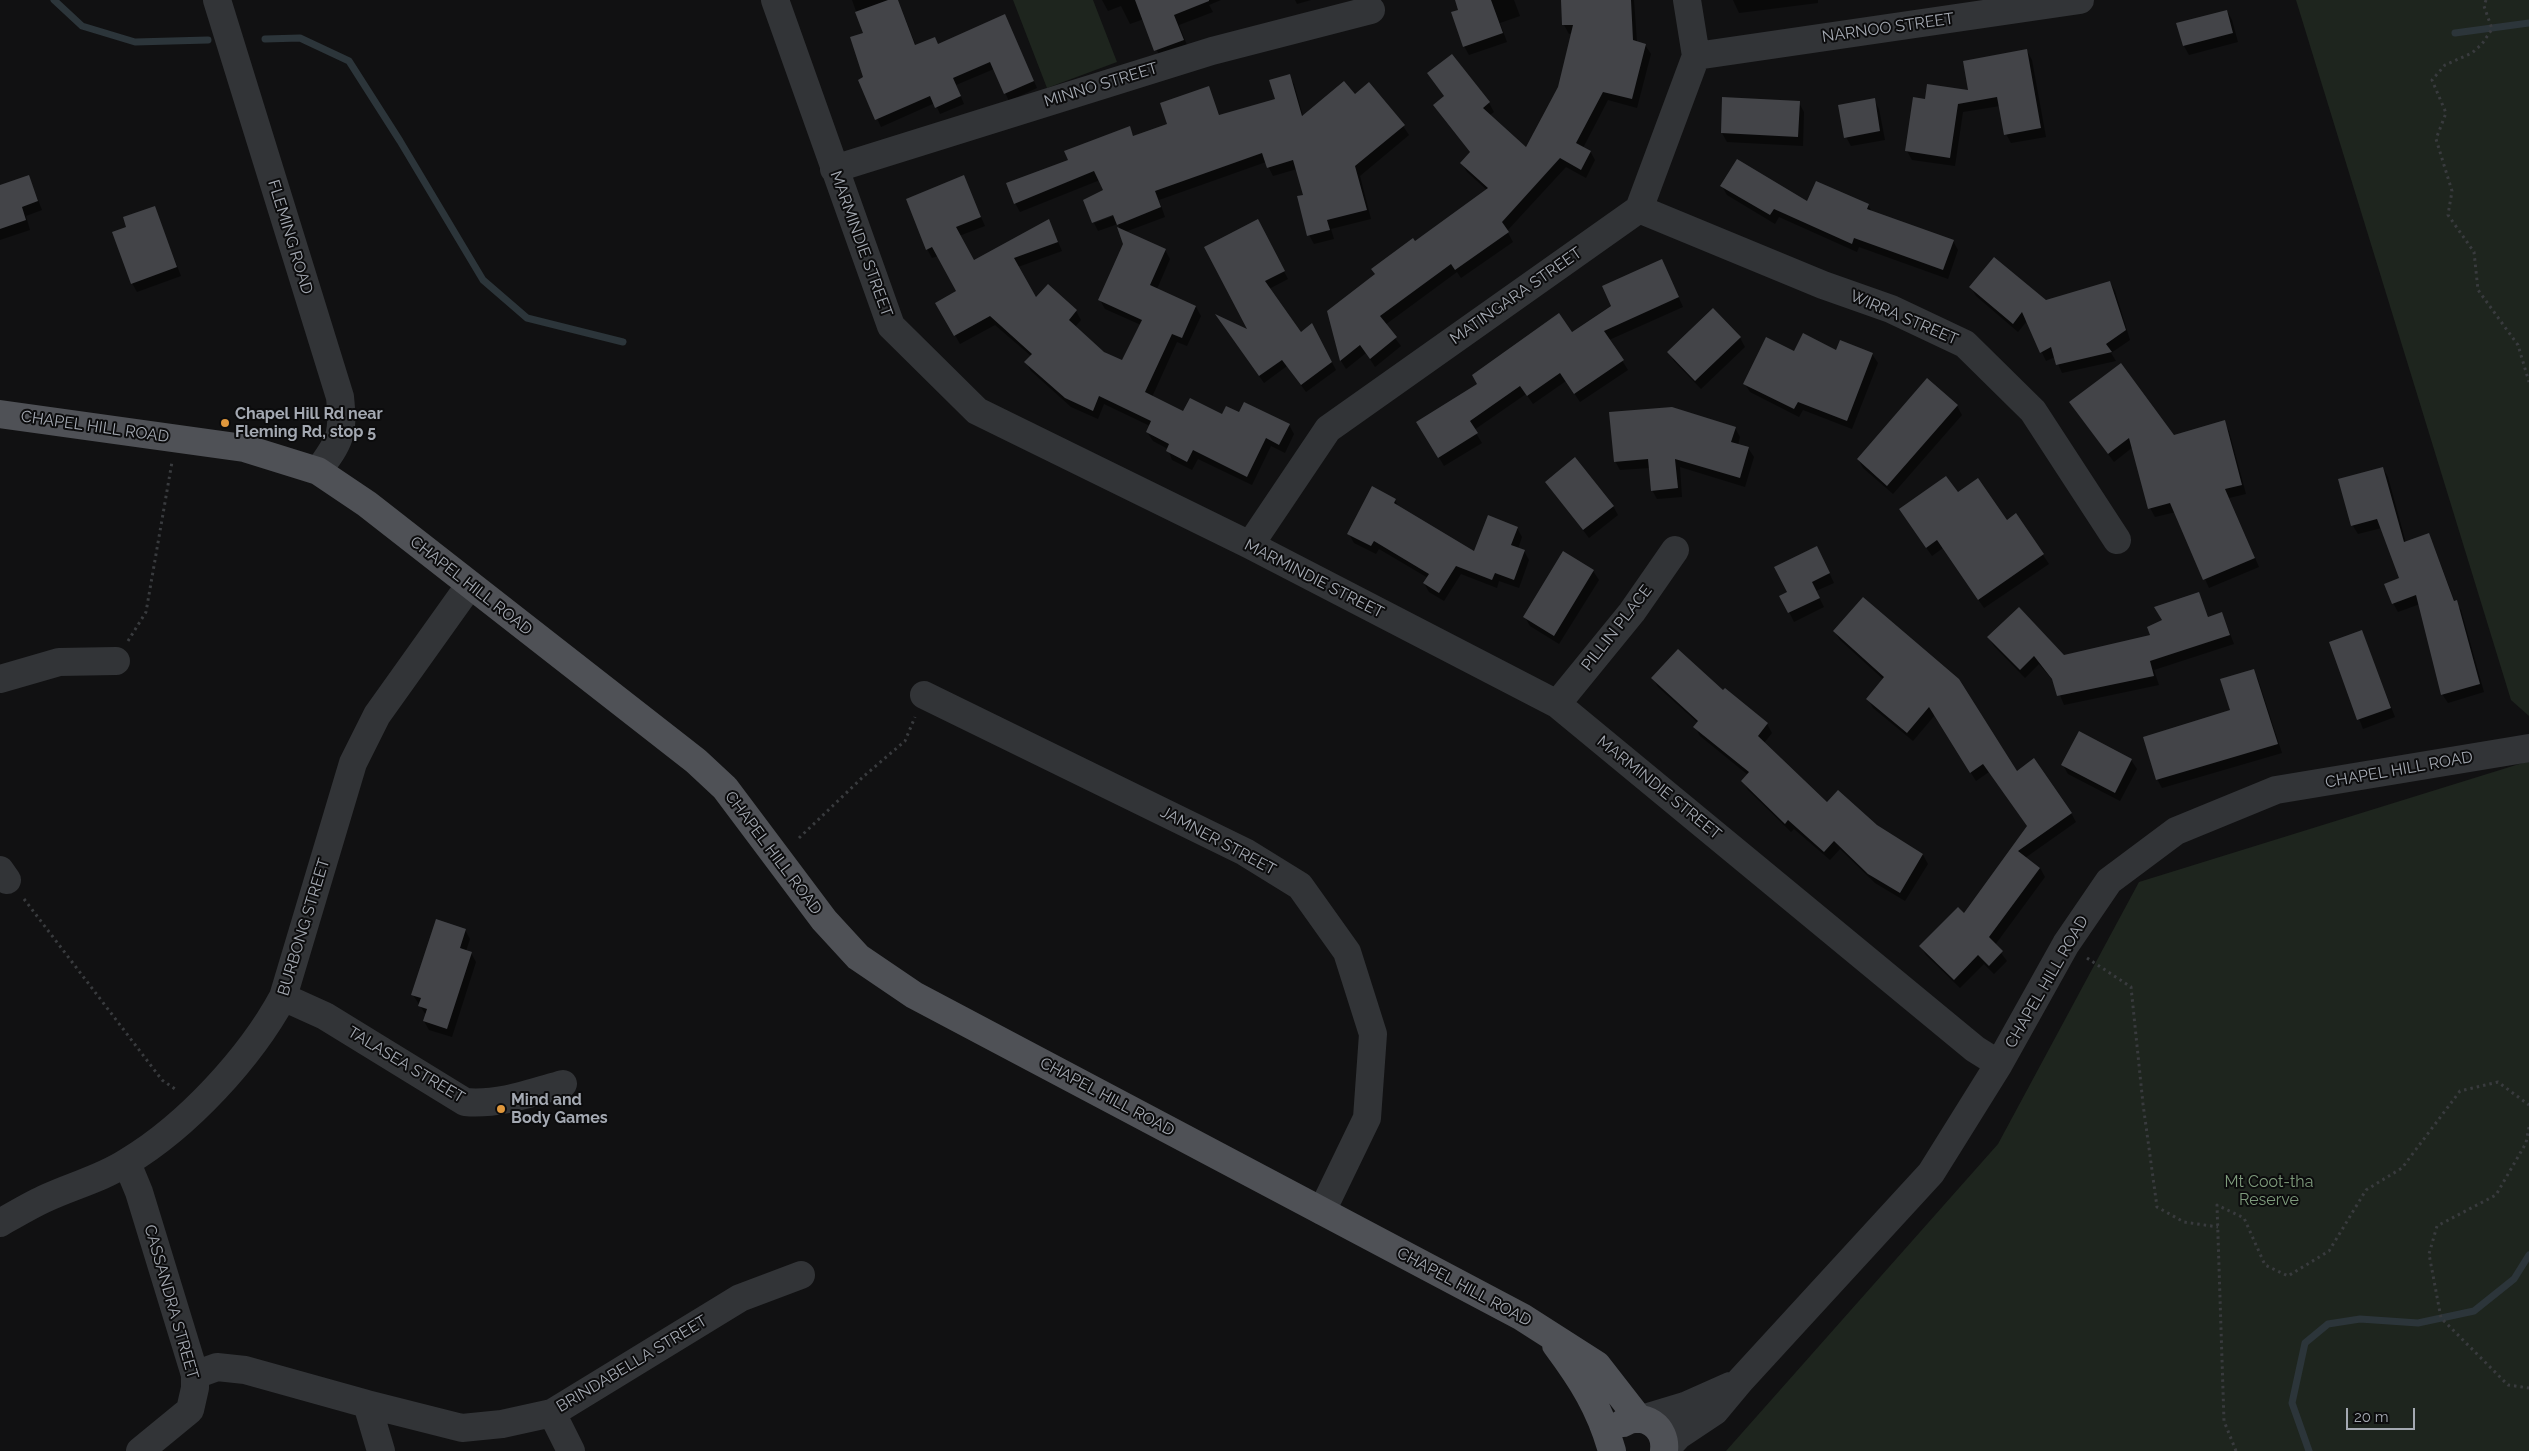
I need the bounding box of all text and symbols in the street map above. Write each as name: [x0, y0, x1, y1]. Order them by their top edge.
street label: NARNOO STREET: [1821, 9, 1955, 47]
street label: MINNO STREET: [1042, 59, 1160, 111]
street label: MARMINDIE STREET: [826, 168, 896, 320]
street label: FLEMING ROAD: [263, 177, 317, 297]
street label: MATINGARA STREET: [1446, 243, 1586, 349]
street label: WIRRA STREET: [1847, 287, 1961, 349]
place label: Chapel Hill Rd near Fleming Rd, stop 5: [235, 404, 383, 442]
street label: CHAPEL HILL ROAD: [20, 407, 170, 447]
marker: Chapel Hill Rd near Fleming Rd, stop 5: [219, 417, 231, 429]
street label: CHAPEL HILL ROAD: [406, 532, 536, 640]
street label: MARMINDIE STREET: [1241, 535, 1387, 623]
street label: PILLIN PLACE: [1578, 581, 1656, 675]
street label: MARMINDIE STREET: [1593, 732, 1725, 844]
street label: CHAPEL HILL ROAD: [2324, 748, 2474, 792]
street label: CHAPEL HILL ROAD: [720, 788, 826, 918]
street label: JAMNER STREET: [1157, 802, 1279, 880]
street label: BURBONG STREET: [274, 856, 334, 998]
street label: CHAPEL HILL ROAD: [2001, 912, 2093, 1052]
street label: TALASEA STREET: [344, 1023, 468, 1107]
street label: CHAPEL HILL ROAD: [1036, 1053, 1178, 1141]
place label: Mind and Body Games: [511, 1090, 608, 1128]
marker: Mind and Body Games: [495, 1103, 507, 1115]
park label: Mt Coot-tha Reserve: [2225, 1172, 2313, 1210]
street label: CASSANDRA STREET: [140, 1223, 202, 1381]
street label: CHAPEL HILL ROAD: [1393, 1243, 1535, 1331]
street label: BRINDABELLA STREET: [553, 1311, 711, 1417]
scale bar: [2349, 1398, 2418, 1430]
text: 20 m: [2354, 1408, 2389, 1426]

